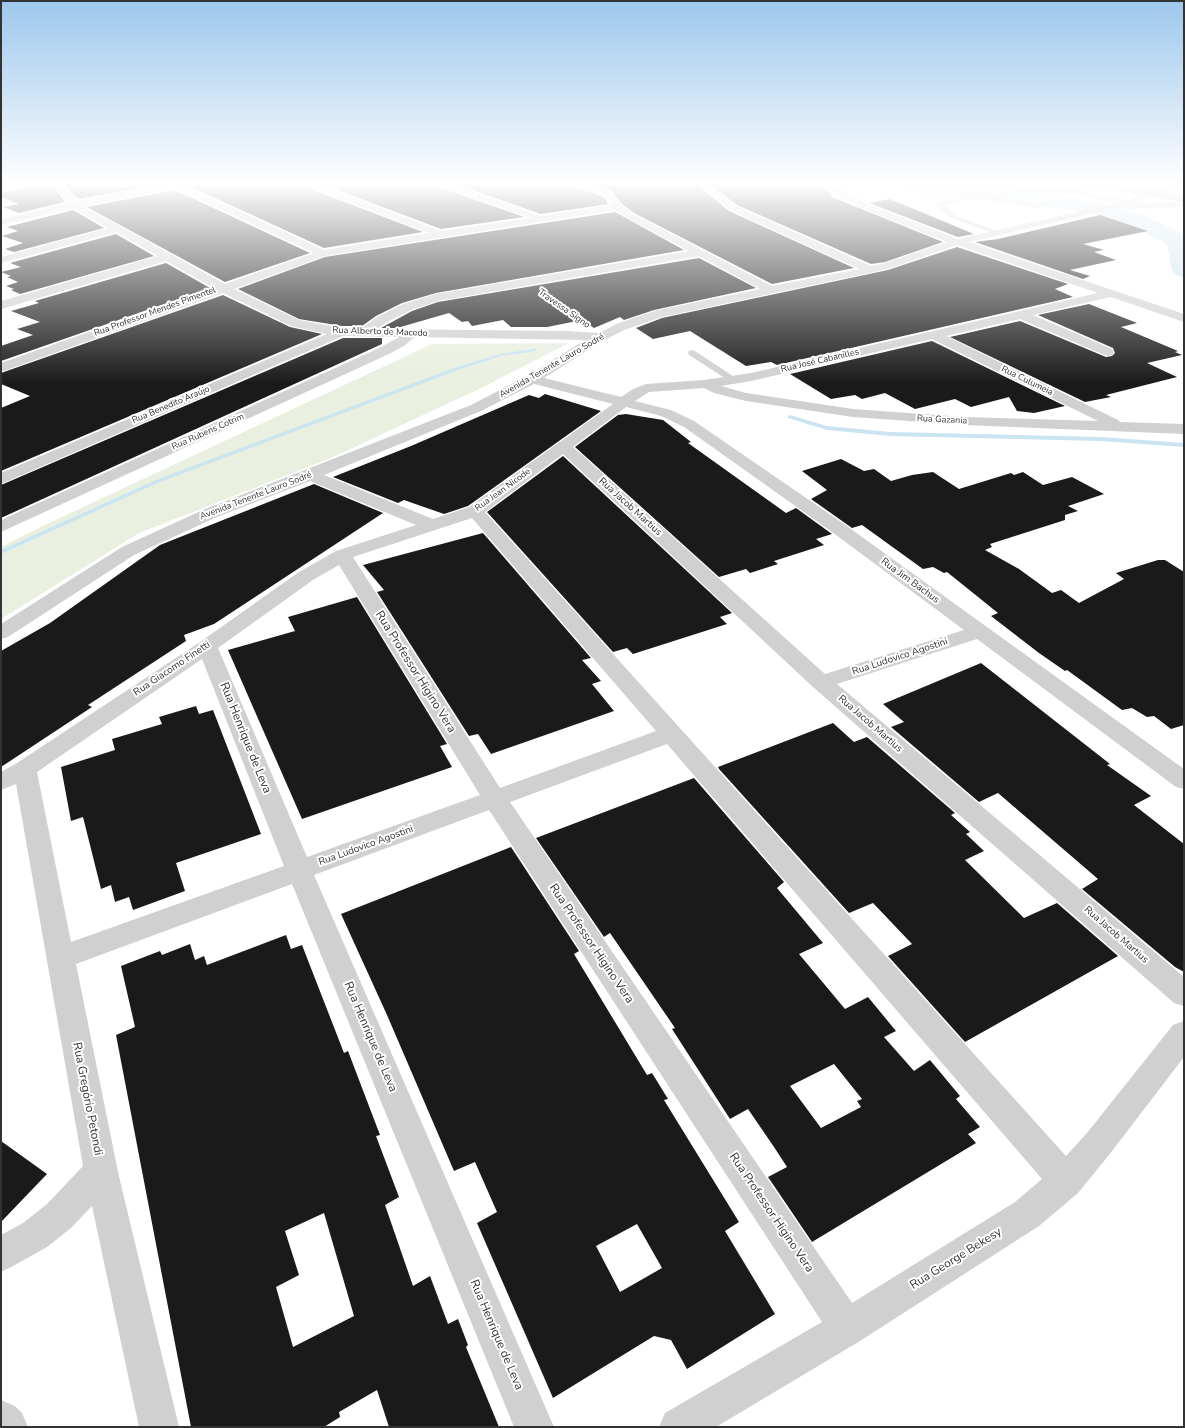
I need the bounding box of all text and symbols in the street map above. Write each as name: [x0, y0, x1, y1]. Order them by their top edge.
street label: Rua Professor Mendes Pimentel: [93, 285, 217, 339]
street label: Travessa Signo: [536, 287, 592, 331]
street label: Rua Alberto de Macedo: [332, 325, 428, 339]
street label: Avenida Tenente Lauro Sodré: [498, 332, 606, 400]
street label: Rua José Cabanilles: [780, 347, 860, 375]
street label: Rua Culumeia: [999, 364, 1055, 398]
street label: Rua Benedito Araújo: [131, 384, 211, 426]
street label: Rua Rubens Cotrim: [170, 411, 246, 453]
street label: Rua Gazania: [917, 413, 967, 427]
street label: Rua Jean Nicode: [473, 466, 533, 514]
street label: Avenida Tenente Lauro Sodré: [199, 470, 313, 522]
street label: Rua Jacob Martius: [596, 475, 664, 539]
street label: Rua Jim Bachus: [878, 556, 942, 606]
street label: Rua Professor Higino Vera: [371, 608, 459, 736]
street label: Rua Ludovico Agostini: [851, 636, 949, 678]
street label: Rua Giacomo Finetti: [131, 639, 213, 699]
street label: Rua Henrique de Leva: [216, 680, 274, 796]
street label: Rua Jacob Martius: [835, 693, 905, 755]
street label: Rua Ludovico Agostini: [317, 823, 415, 869]
street label: Rua Professor Higino Vera: [546, 881, 636, 1007]
street label: Rua Jacob Martius: [1081, 904, 1151, 966]
street label: Rua Henrique de Leva: [340, 980, 400, 1094]
street label: Rua Gregório Petondi: [69, 1041, 105, 1157]
street label: Rua Professor Higino Vera: [726, 1150, 816, 1276]
street label: Rua George Bekesy: [908, 1225, 1004, 1293]
street label: Rua Henrique de Leva: [466, 1278, 526, 1392]

